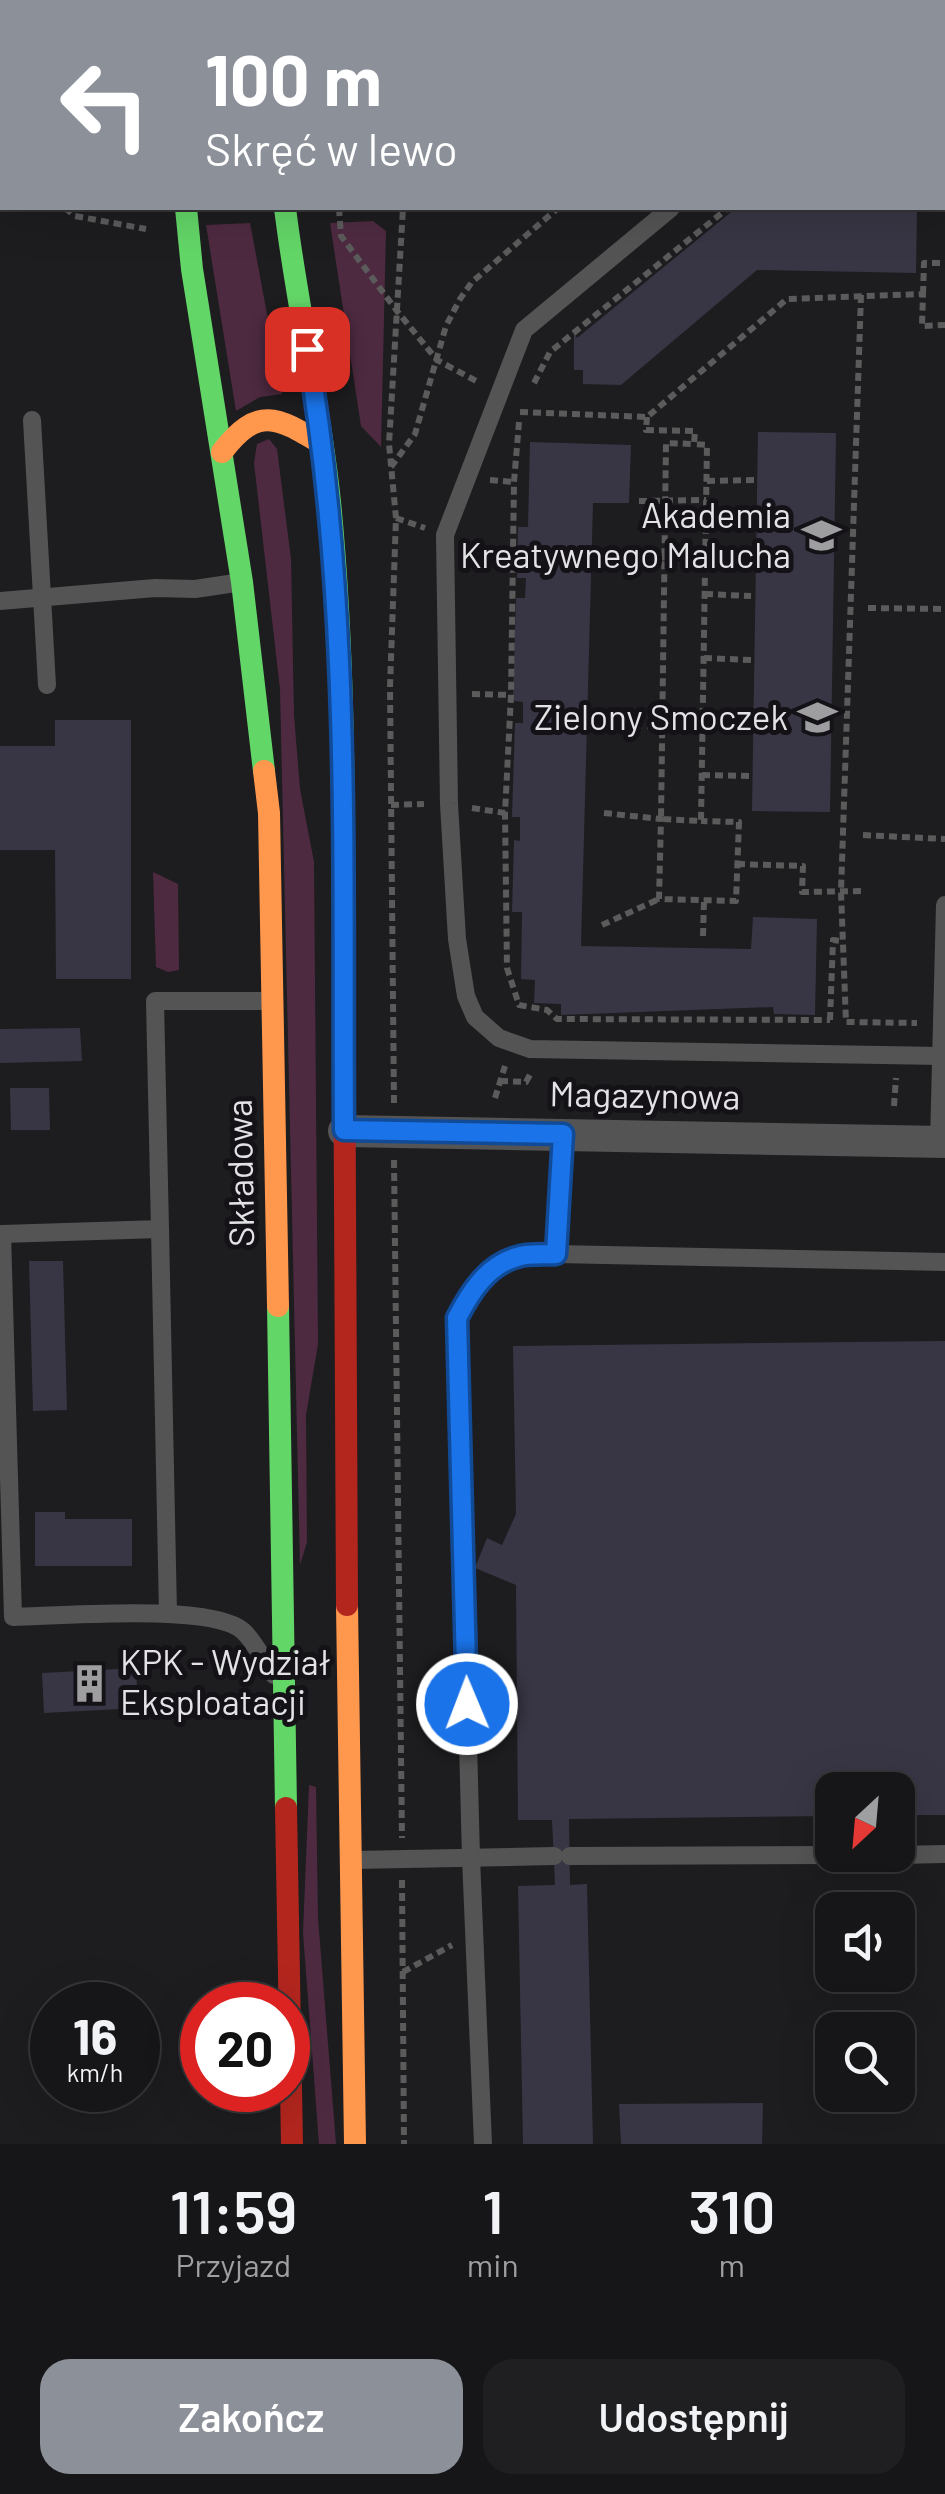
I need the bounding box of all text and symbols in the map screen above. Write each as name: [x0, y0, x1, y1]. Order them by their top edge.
text: 100 m: [205, 36, 382, 120]
icon: left: [40, 40, 170, 170]
text: Skręć w lewo: [205, 121, 458, 175]
pin: [265, 307, 350, 392]
icon: arrive: [280, 322, 335, 377]
place label: Akademia Kreatywnego Malucha: [460, 493, 791, 575]
school or university icon: Akademia Kreatywnego Malucha: [800, 515, 842, 557]
place label: Zielony Smoczek: [534, 695, 788, 737]
school or university icon: Zielony Smoczek: [797, 697, 839, 739]
street label: Magazynowa: [549, 1071, 741, 1117]
street label: Składowa: [217, 1099, 261, 1247]
place label: KPK - Wydział Eksploatacji: [120, 1640, 331, 1722]
position arrow: [415, 1652, 519, 1756]
building icon: KPK - Wydział Eksploatacji: [69, 1662, 111, 1704]
north arrow: [815, 1772, 915, 1872]
map controls: [815, 1772, 915, 2112]
button: sound: [815, 1892, 915, 1992]
speed limit sign: 20: [180, 1982, 310, 2112]
text: 16: [73, 2005, 117, 2065]
button: search: [815, 2012, 915, 2112]
text: km/h: [67, 2057, 123, 2087]
text: 11:59: [170, 2174, 297, 2246]
text: 1: [482, 2174, 503, 2246]
text: 310: [688, 2174, 775, 2246]
text: Przyjazd: [176, 2245, 291, 2283]
text: min: [467, 2245, 519, 2283]
text: m: [719, 2245, 745, 2283]
button: Zakończ: [40, 2359, 463, 2474]
button: Udostępnij: [483, 2359, 905, 2474]

